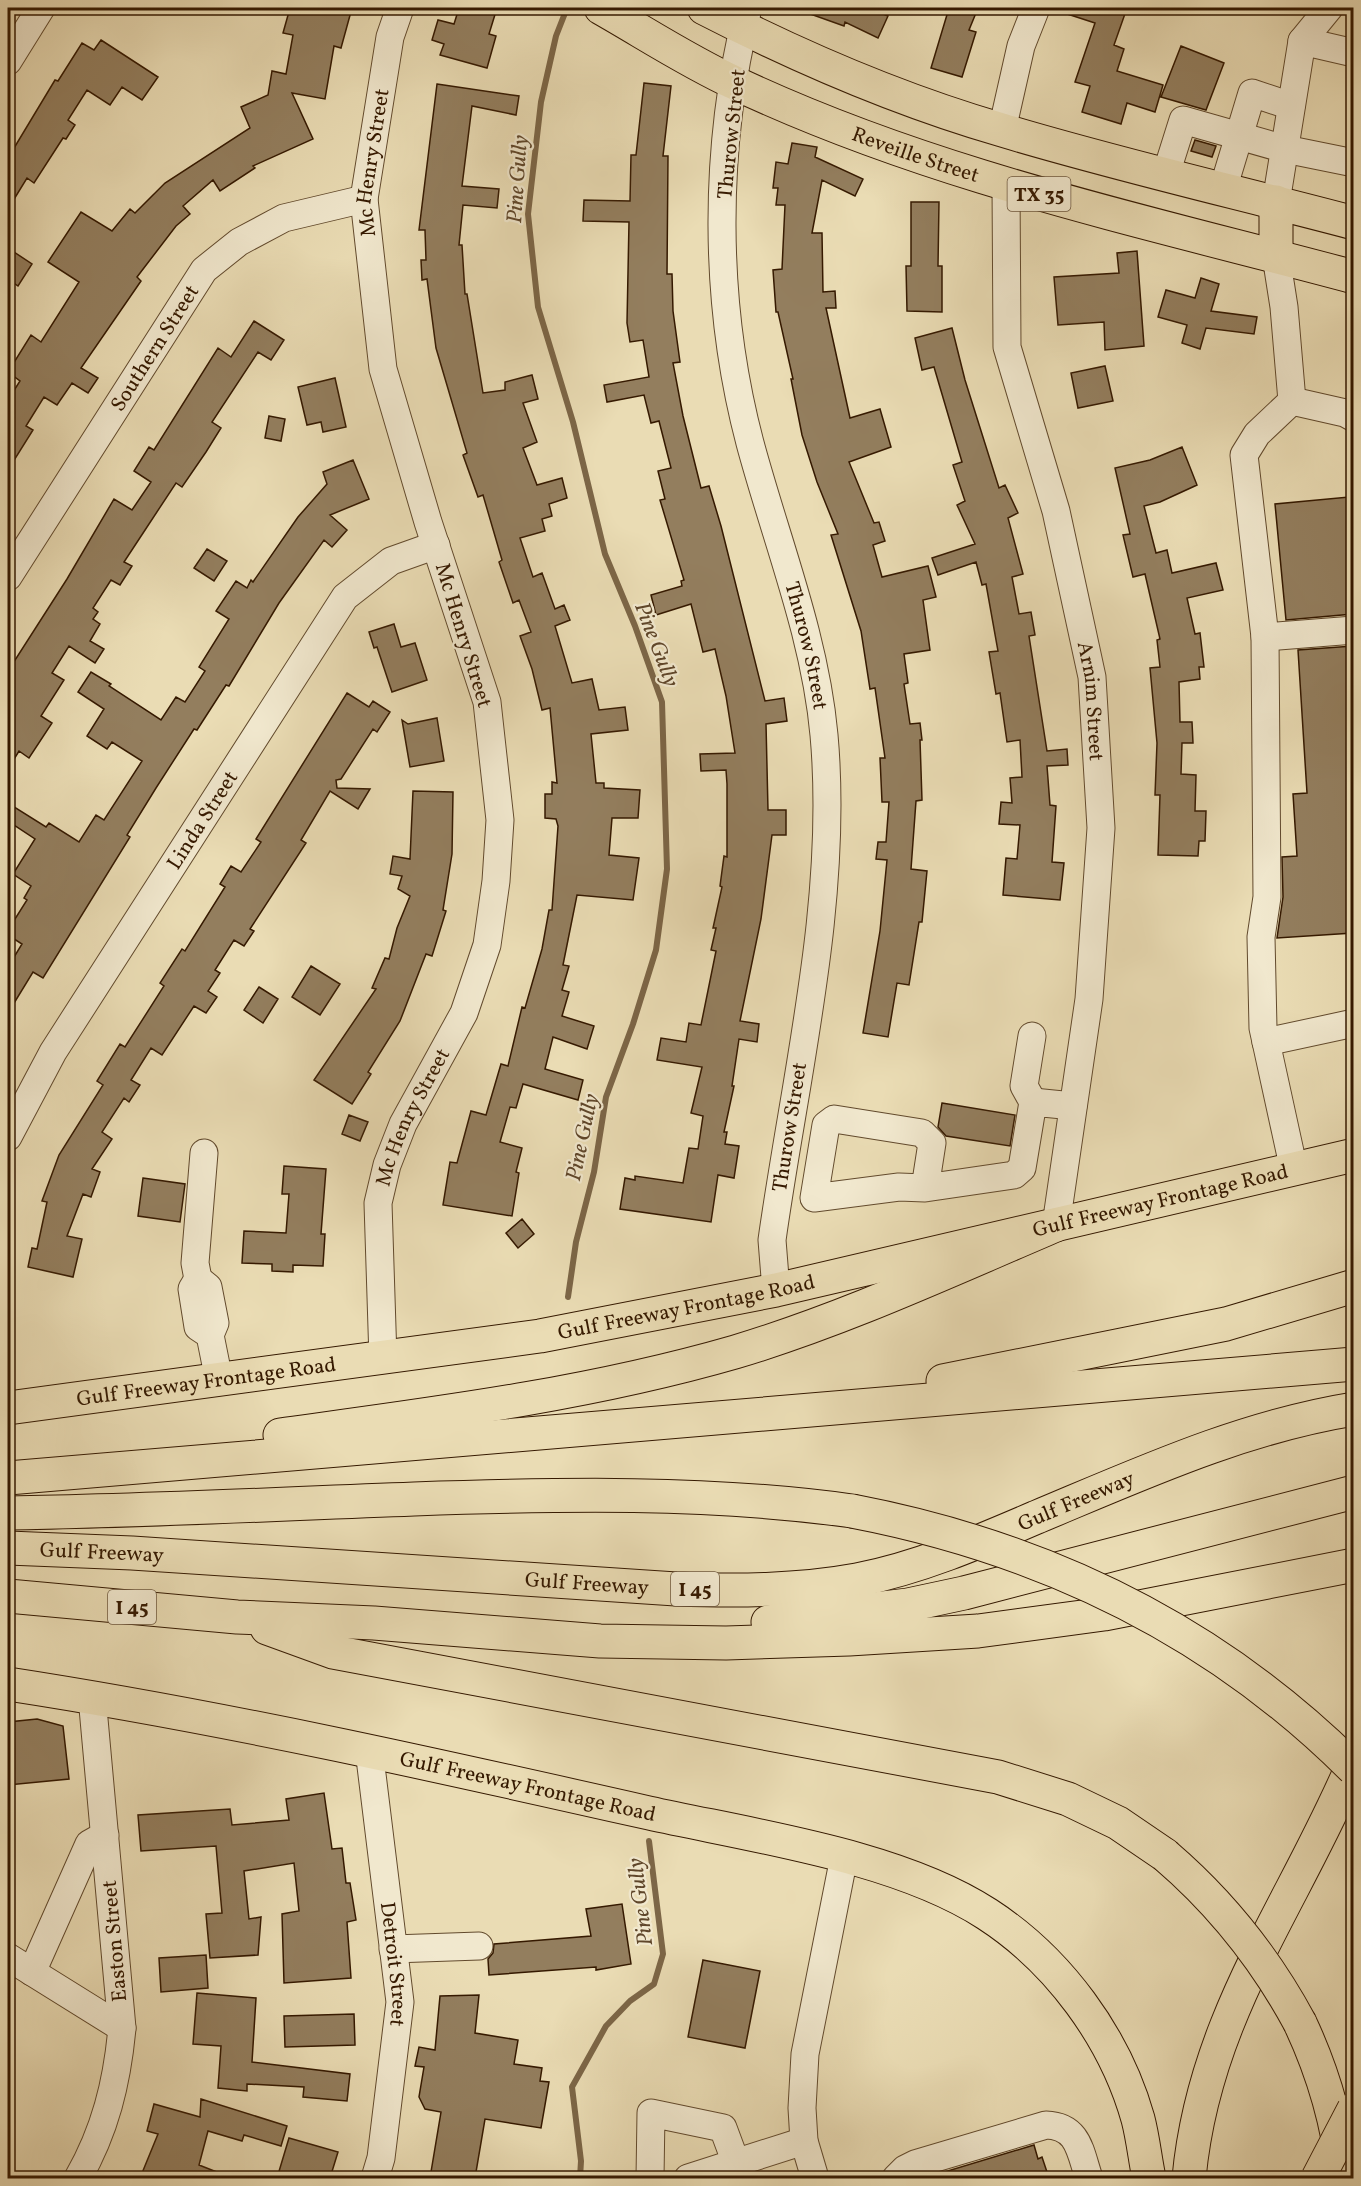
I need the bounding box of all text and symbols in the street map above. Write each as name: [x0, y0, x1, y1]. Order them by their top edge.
street label: Thurow Street: [711, 68, 754, 201]
street label: Mc Henry Street: [350, 86, 398, 238]
street label: Reveille Street: [847, 121, 982, 191]
water label: Pine Gully: [500, 134, 537, 224]
road number: TX 35: [1008, 177, 1070, 211]
street label: Southern Street: [104, 280, 207, 418]
street label: Mc Henry Street: [427, 560, 498, 711]
street label: Thurow Street: [776, 578, 834, 712]
water label: Pine Gully: [625, 598, 686, 692]
street label: Arnim Street: [1069, 639, 1110, 762]
street label: Linda Street: [161, 766, 246, 876]
street label: Mc Henry Street: [369, 1043, 458, 1189]
street label: Thurow Street: [766, 1060, 815, 1194]
water label: Pine Gully: [559, 1091, 608, 1184]
street label: Gulf Freeway Frontage Road: [1030, 1158, 1291, 1246]
street label: Gulf Freeway Frontage Road: [556, 1268, 818, 1348]
street label: Gulf Freeway Frontage Road: [75, 1351, 338, 1415]
street label: Gulf Freeway: [1014, 1464, 1140, 1540]
street label: Gulf Freeway: [39, 1536, 165, 1571]
street label: Gulf Freeway: [524, 1566, 650, 1603]
road number: I 45: [671, 1572, 719, 1606]
road number: I 45: [108, 1590, 156, 1624]
street label: Gulf Freeway Frontage Road: [397, 1745, 658, 1830]
water label: Pine Gully: [621, 1856, 662, 1948]
street label: Easton Street: [96, 1879, 135, 2003]
street label: Detroit Street: [372, 1900, 413, 2028]

